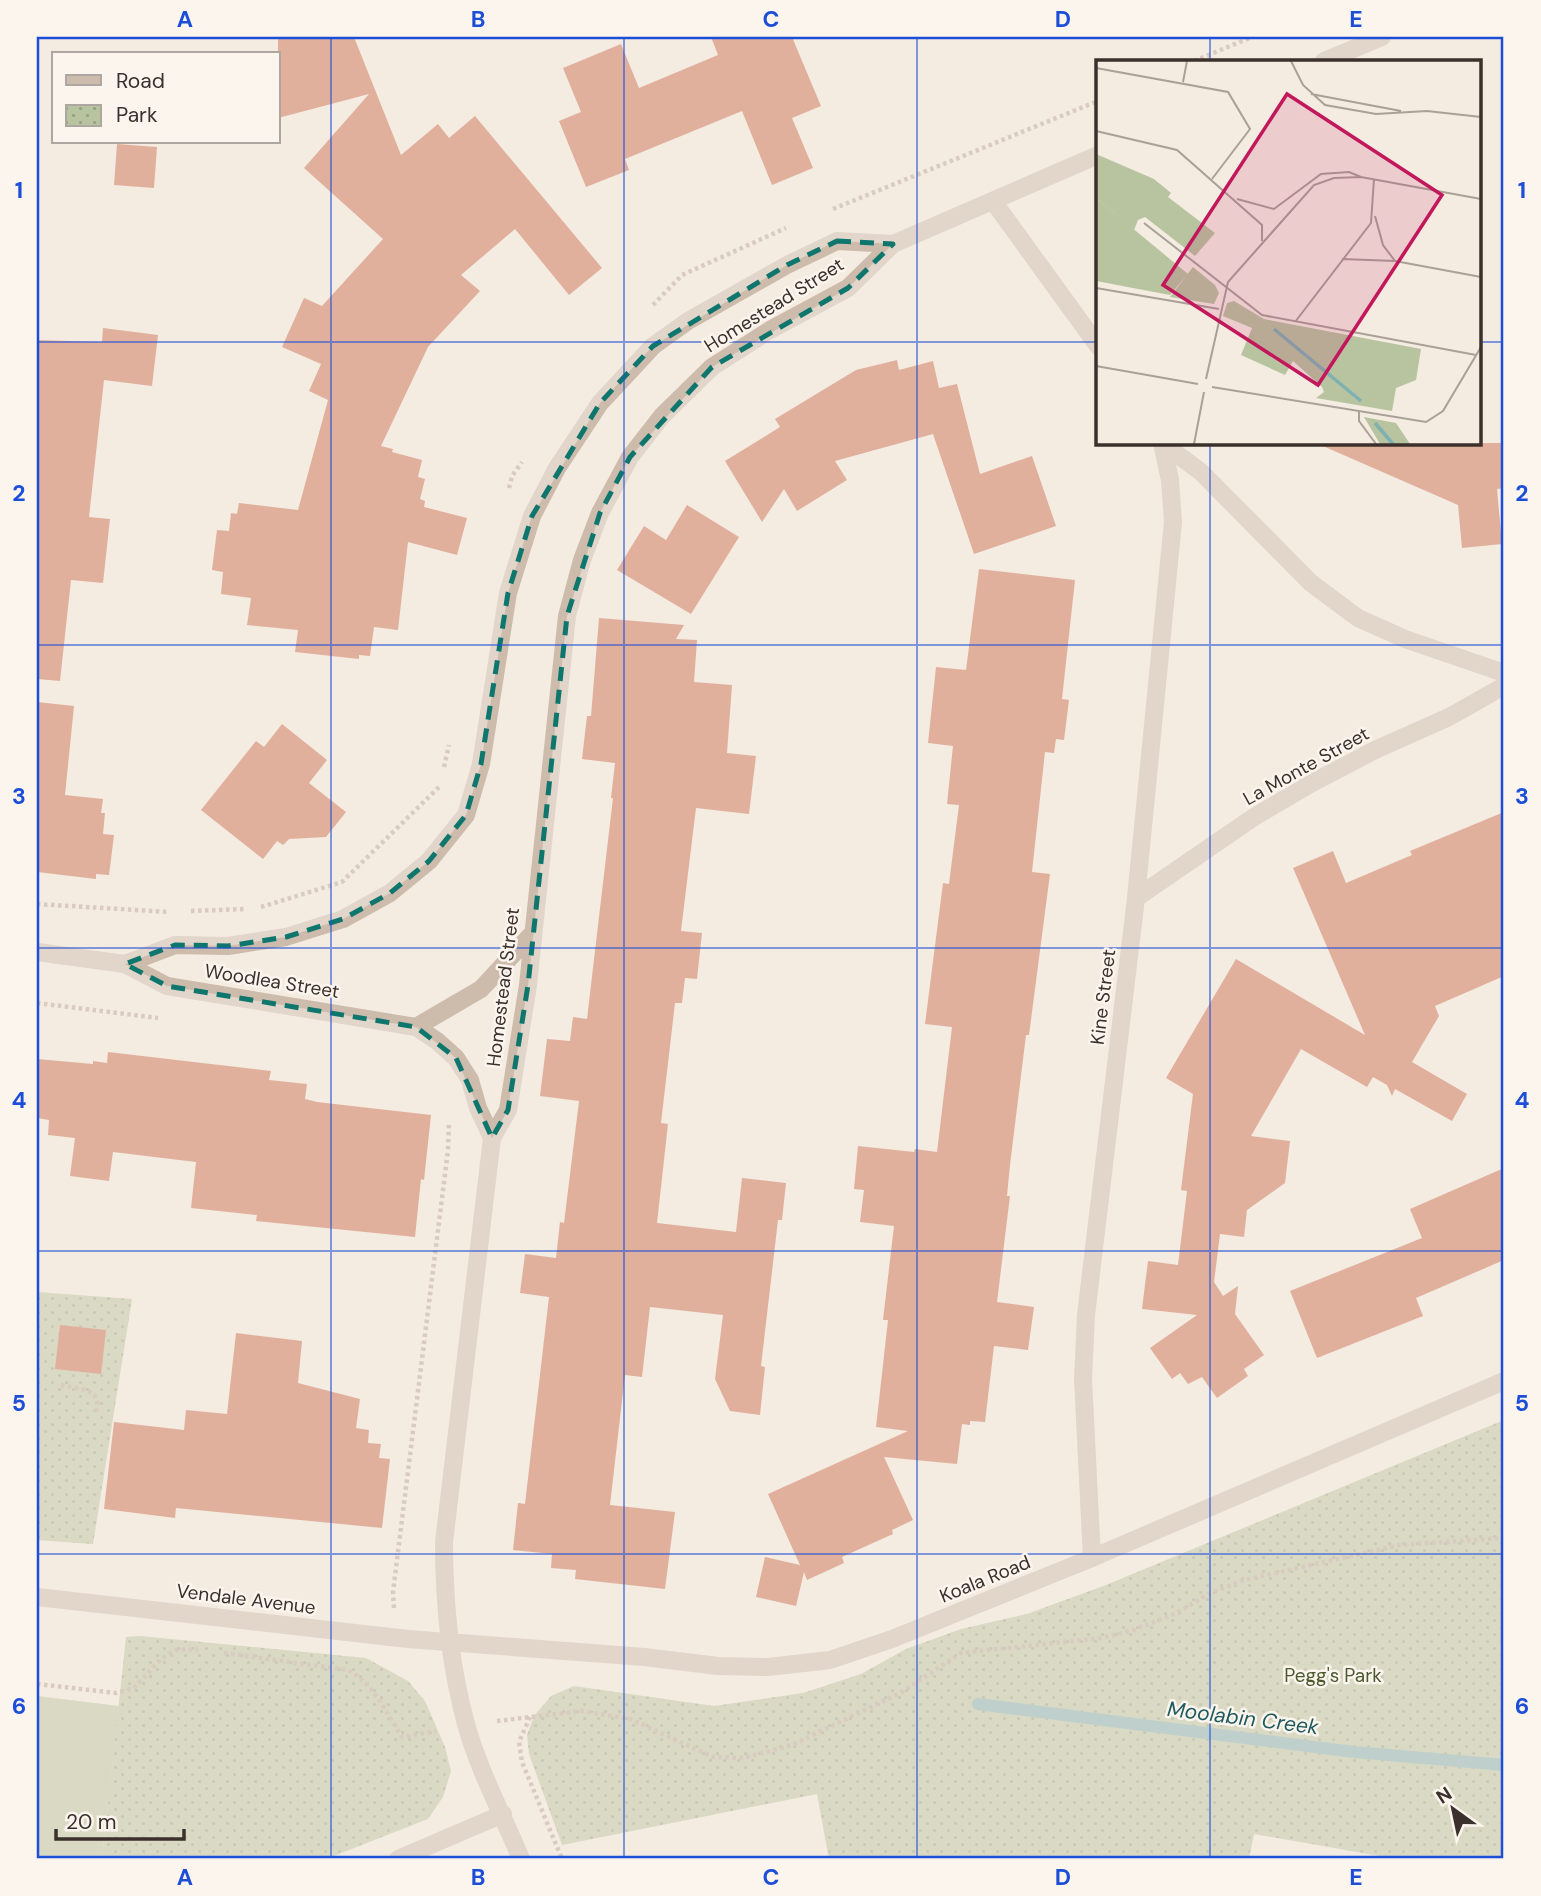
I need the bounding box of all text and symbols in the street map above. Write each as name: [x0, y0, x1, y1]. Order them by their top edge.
text: A: [177, 4, 193, 34]
text: B: [471, 4, 485, 34]
text: C: [763, 4, 779, 34]
text: D: [1055, 4, 1071, 34]
text: E: [1349, 4, 1363, 34]
legend: [52, 52, 280, 144]
inset map: [1096, 60, 1482, 444]
text: Road: [116, 67, 165, 95]
text: Park: [116, 101, 158, 129]
text: 1: [15, 175, 23, 205]
text: 1: [1518, 175, 1526, 205]
street label: Homestead Street: [699, 252, 849, 358]
text: 2: [12, 478, 26, 508]
text: 2: [1515, 478, 1529, 508]
street label: La Monte Street: [1239, 721, 1373, 811]
text: 3: [12, 781, 26, 811]
text: 3: [1515, 781, 1529, 811]
street label: Homestead Street: [481, 906, 525, 1068]
street label: Kine Street: [1085, 948, 1121, 1046]
street label: Woodlea Street: [203, 958, 341, 1004]
text: 4: [12, 1085, 27, 1115]
text: 4: [1515, 1085, 1530, 1115]
text: 5: [12, 1388, 26, 1418]
text: 5: [1515, 1388, 1529, 1418]
street label: Koala Road: [936, 1549, 1034, 1609]
street label: Vendale Avenue: [175, 1578, 317, 1620]
park label: Pegg's Park: [1284, 1663, 1382, 1688]
text: 6: [12, 1691, 26, 1721]
text: 6: [1515, 1691, 1529, 1721]
water label: Moolabin Creek: [1166, 1695, 1321, 1741]
north arrow: [1418, 1773, 1488, 1843]
text: N: [1431, 1781, 1457, 1809]
scale bar: [56, 1798, 184, 1842]
text: 20 m: [66, 1808, 117, 1836]
text: A: [177, 1862, 193, 1892]
text: B: [471, 1862, 485, 1892]
text: C: [763, 1862, 779, 1892]
text: D: [1055, 1862, 1071, 1892]
text: E: [1349, 1862, 1363, 1892]

